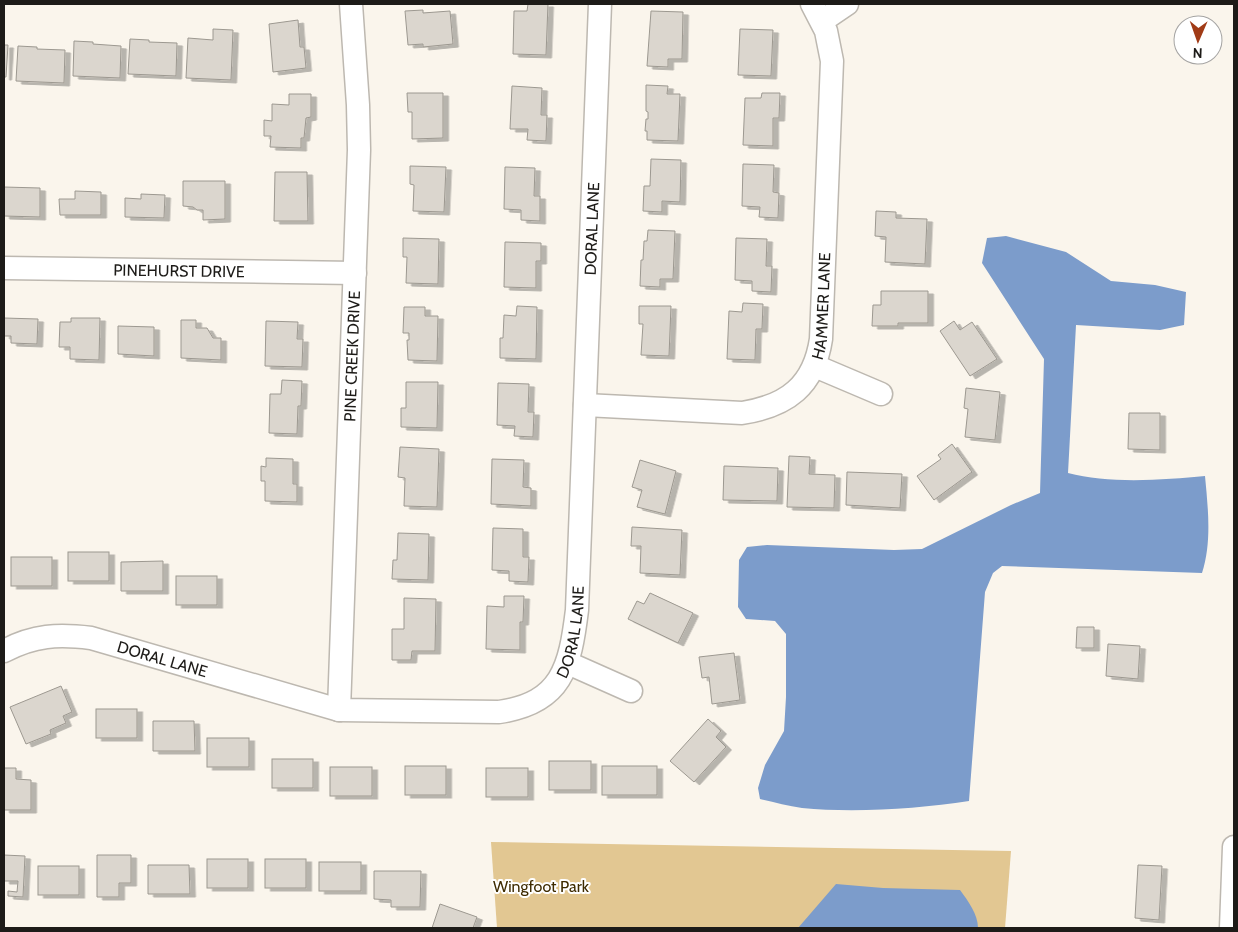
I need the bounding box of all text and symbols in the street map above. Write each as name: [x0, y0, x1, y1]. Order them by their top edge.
north arrow: [1173, 15, 1223, 65]
text: N: [1192, 44, 1203, 62]
street label: DORAL LANE: [580, 182, 603, 276]
street label: HAMMER LANE: [807, 252, 834, 362]
street label: PINEHURST DRIVE: [113, 260, 245, 281]
street label: PINE CREEK DRIVE: [340, 290, 363, 422]
street label: DORAL LANE: [552, 585, 587, 681]
street label: DORAL LANE: [115, 637, 210, 681]
park label: Wingfoot Park: [493, 877, 590, 896]

